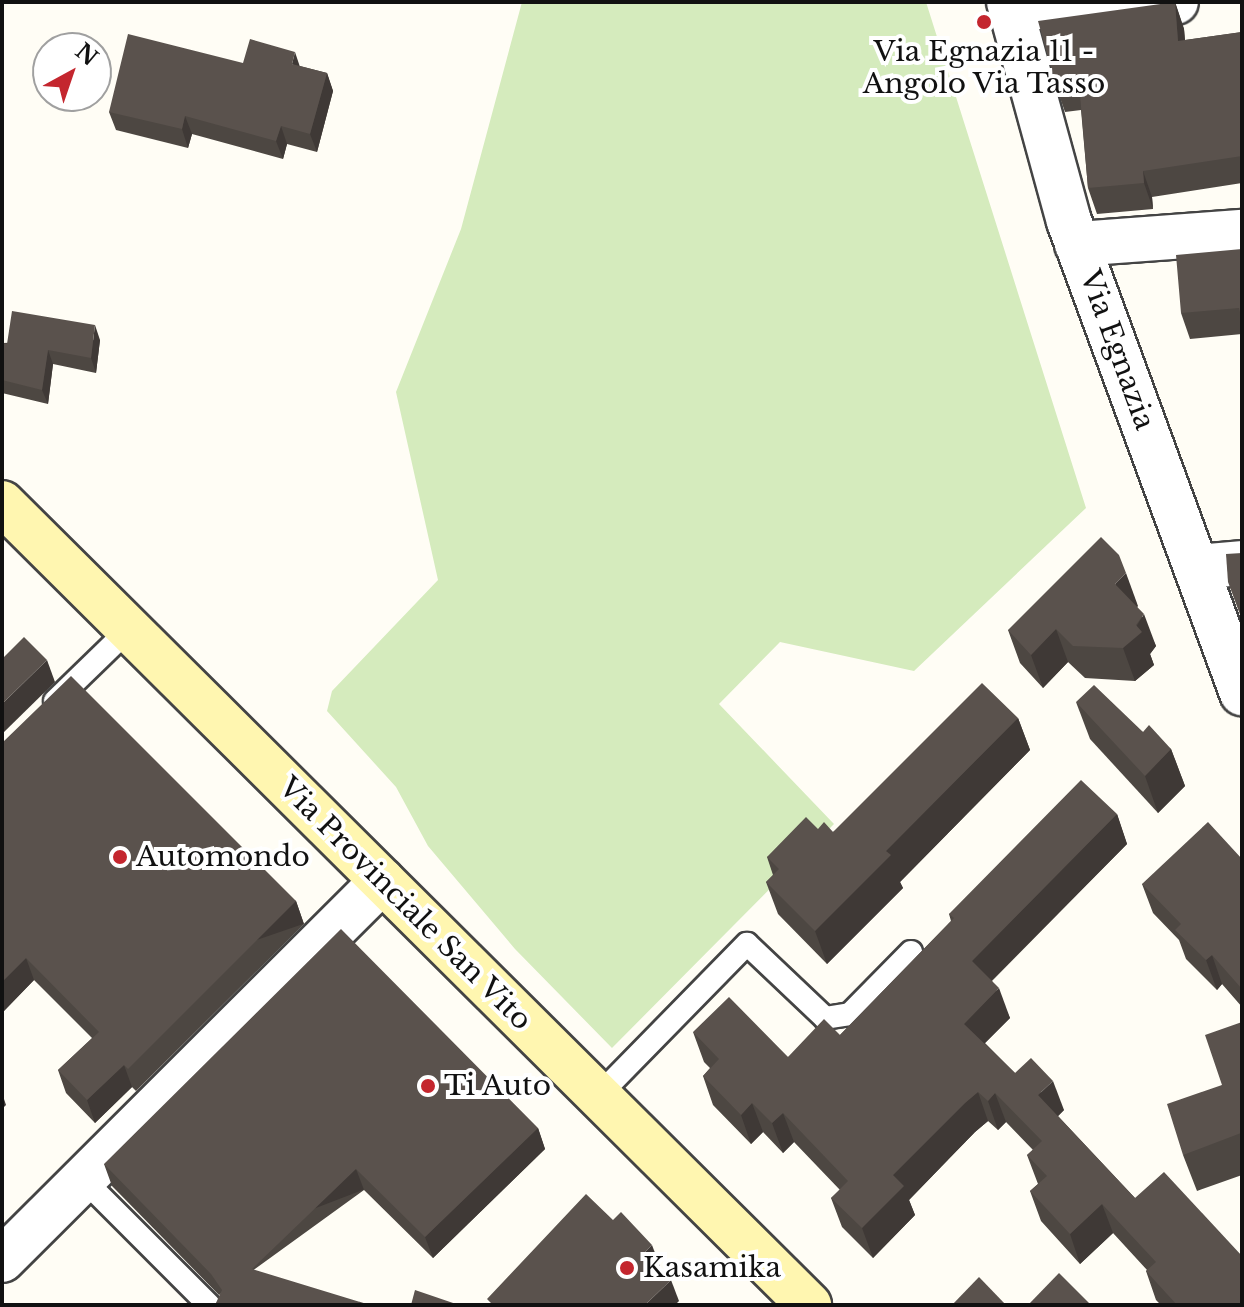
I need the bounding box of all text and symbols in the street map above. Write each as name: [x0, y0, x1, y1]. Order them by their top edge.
marker: Via Egnazia 11 - Angolo Via Tasso: [975, 13, 993, 31]
north arrow: [32, 32, 112, 112]
place label: Via Egnazia 11 - Angolo Via Tasso: [862, 35, 1106, 101]
text: N: [70, 38, 103, 72]
street label: Via Egnazia: [1073, 266, 1161, 434]
street label: Via Provinciale San Vito: [271, 770, 539, 1038]
place label: Automondo: [136, 840, 310, 874]
marker: Automondo: [111, 848, 129, 866]
place label: Ti Auto: [444, 1069, 552, 1103]
marker: Ti Auto: [419, 1077, 437, 1095]
place label: Kasamika: [643, 1251, 781, 1285]
marker: Kasamika: [618, 1259, 636, 1277]

